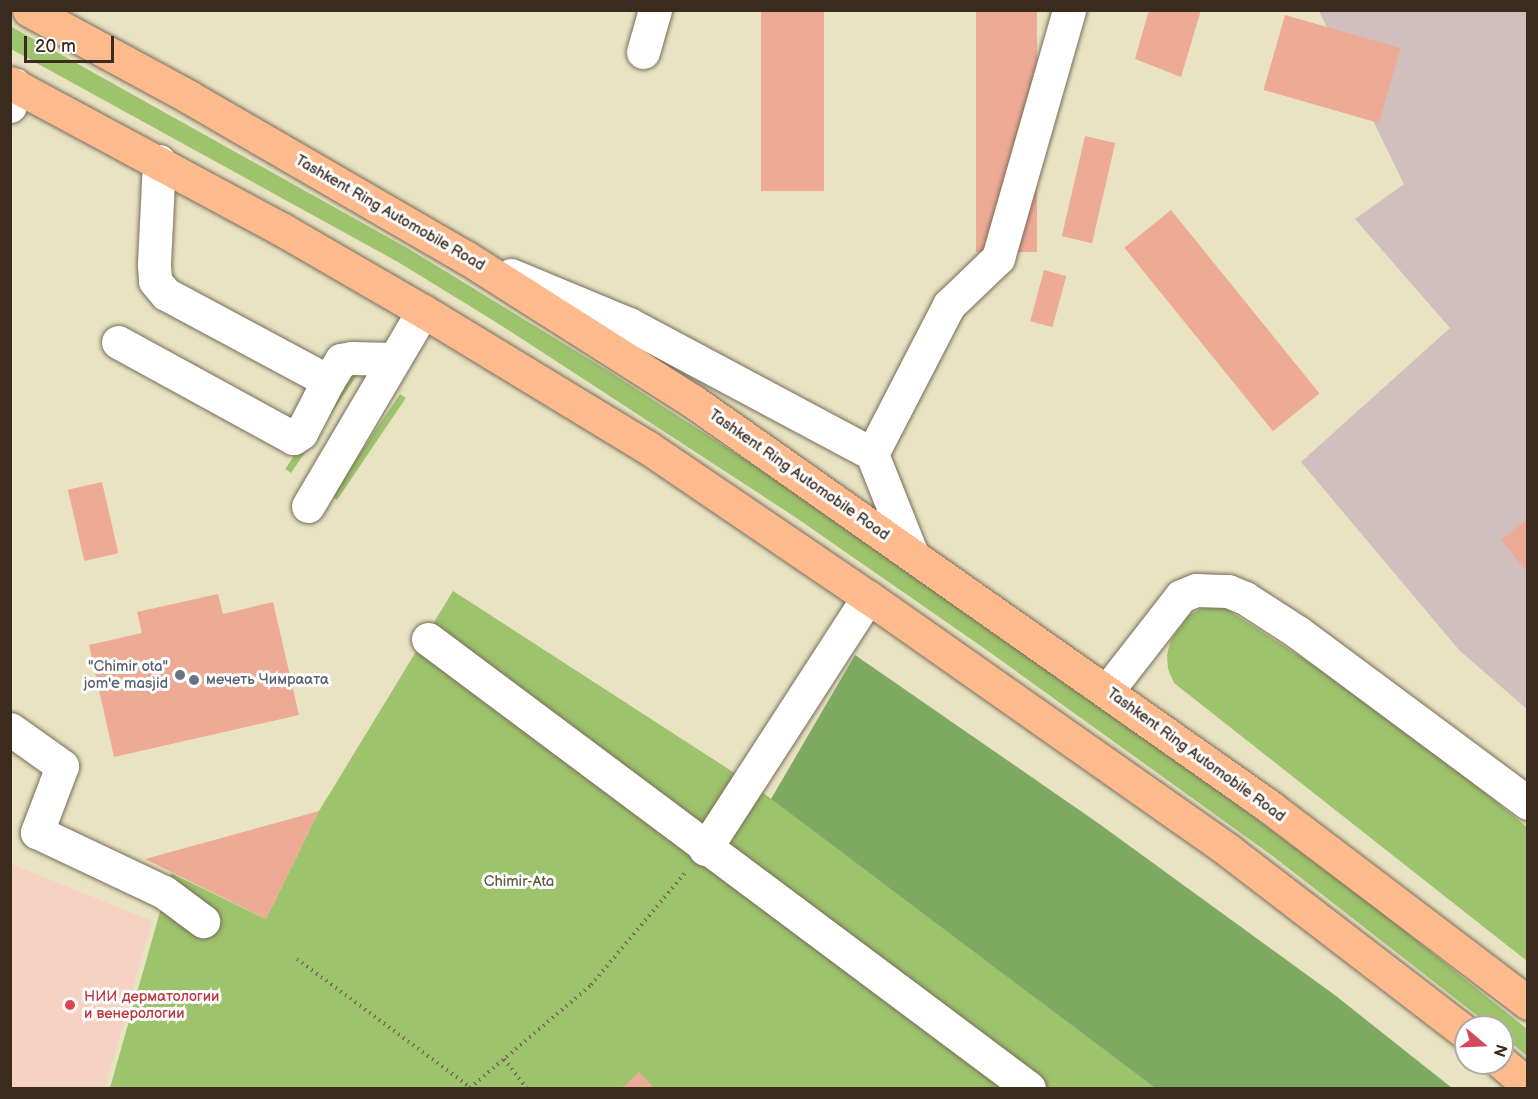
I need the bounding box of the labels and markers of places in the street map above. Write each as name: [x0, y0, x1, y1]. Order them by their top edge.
place label: "Chimir ota" jom'e masjid: [84, 657, 168, 692]
marker: "Chimir ota" jom'e masjid: [173, 668, 187, 682]
place label: мечеть Чимраата: [206, 671, 329, 689]
marker: мечеть Чимраата: [187, 673, 201, 687]
place label: НИИ дерматологии и венерологии: [84, 987, 219, 1022]
marker: НИИ дерматологии и венерологии: [61, 996, 79, 1014]

